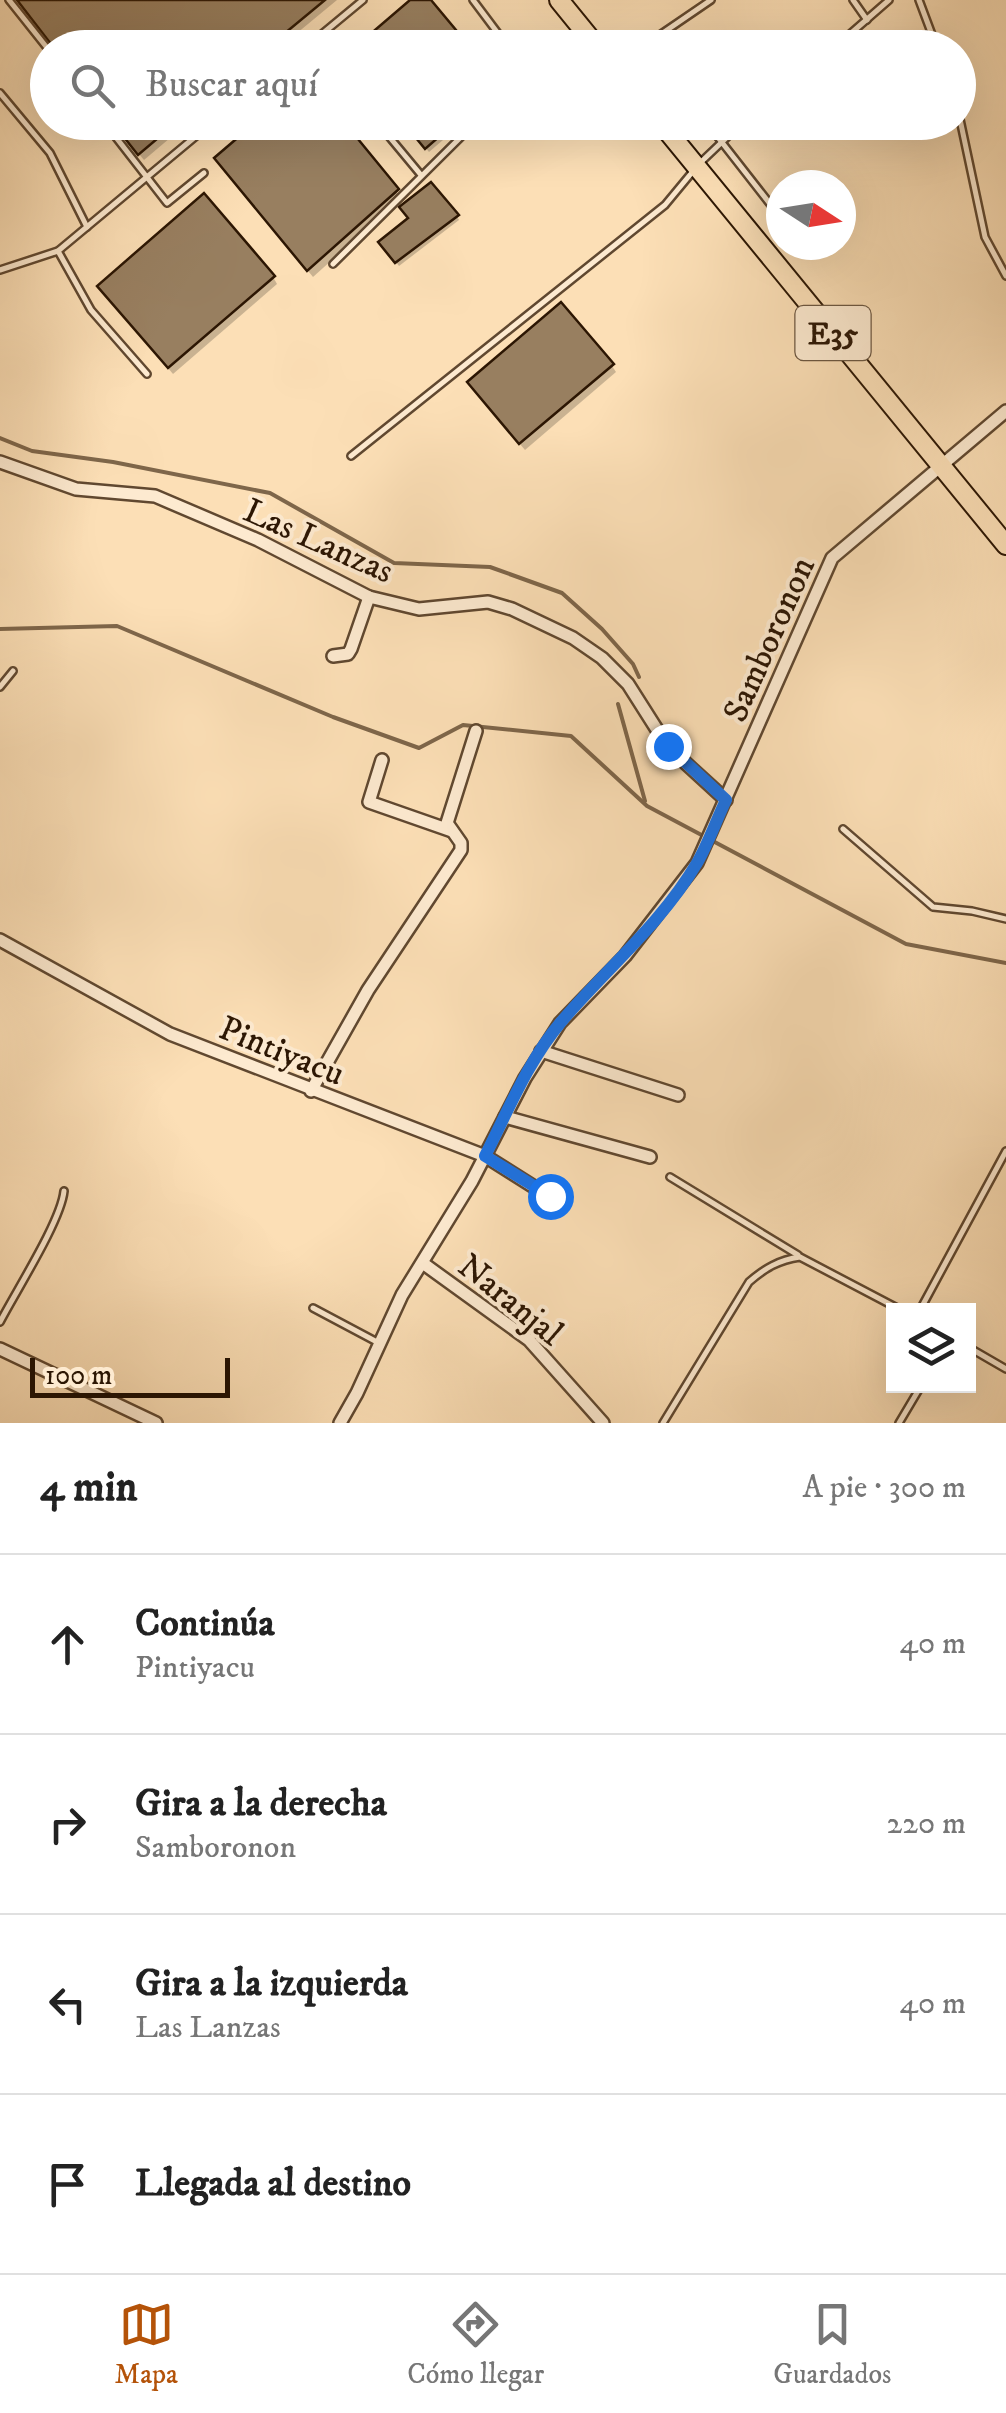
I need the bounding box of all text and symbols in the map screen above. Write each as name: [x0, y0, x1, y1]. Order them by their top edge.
search box: [30, 30, 976, 140]
icon: search: [65, 58, 120, 113]
text: Buscar aquí: [145, 61, 318, 109]
north arrow: [766, 170, 856, 260]
road number: E35: [796, 306, 870, 360]
street label: Las Lanzas: [236, 489, 400, 594]
street label: Samboronon: [714, 550, 826, 729]
route end: [646, 724, 692, 770]
street label: Pintiyacu: [212, 1007, 350, 1097]
route start: [528, 1174, 574, 1220]
street label: Naranjal: [448, 1245, 572, 1357]
map controls: [886, 1303, 976, 1393]
button: layers: [886, 1303, 976, 1393]
scale bar: [30, 1353, 230, 1398]
text: 100 m: [45, 1358, 112, 1393]
text: 4 min: [40, 1462, 138, 1514]
text: A pie · 300 m: [803, 1468, 966, 1508]
text: Continúa: [135, 1600, 275, 1648]
icon: ahead: [40, 1617, 95, 1672]
text: 40 m: [899, 1624, 966, 1664]
text: Pintiyacu: [135, 1648, 255, 1688]
text: Gira a la derecha: [135, 1780, 387, 1828]
icon: right: [40, 1797, 95, 1852]
text: 220 m: [886, 1804, 966, 1844]
text: Samboronon: [135, 1828, 296, 1868]
text: Gira a la izquierda: [135, 1960, 408, 2008]
icon: left: [40, 1977, 95, 2032]
text: 40 m: [899, 1984, 966, 2024]
text: Las Lanzas: [135, 2008, 281, 2048]
icon: arrive: [40, 2157, 95, 2212]
text: Llegada al destino: [135, 2160, 411, 2208]
tab: Mapa: [115, 2297, 178, 2392]
tab: Cómo llegar: [407, 2297, 544, 2392]
tab: Guardados: [773, 2297, 891, 2392]

